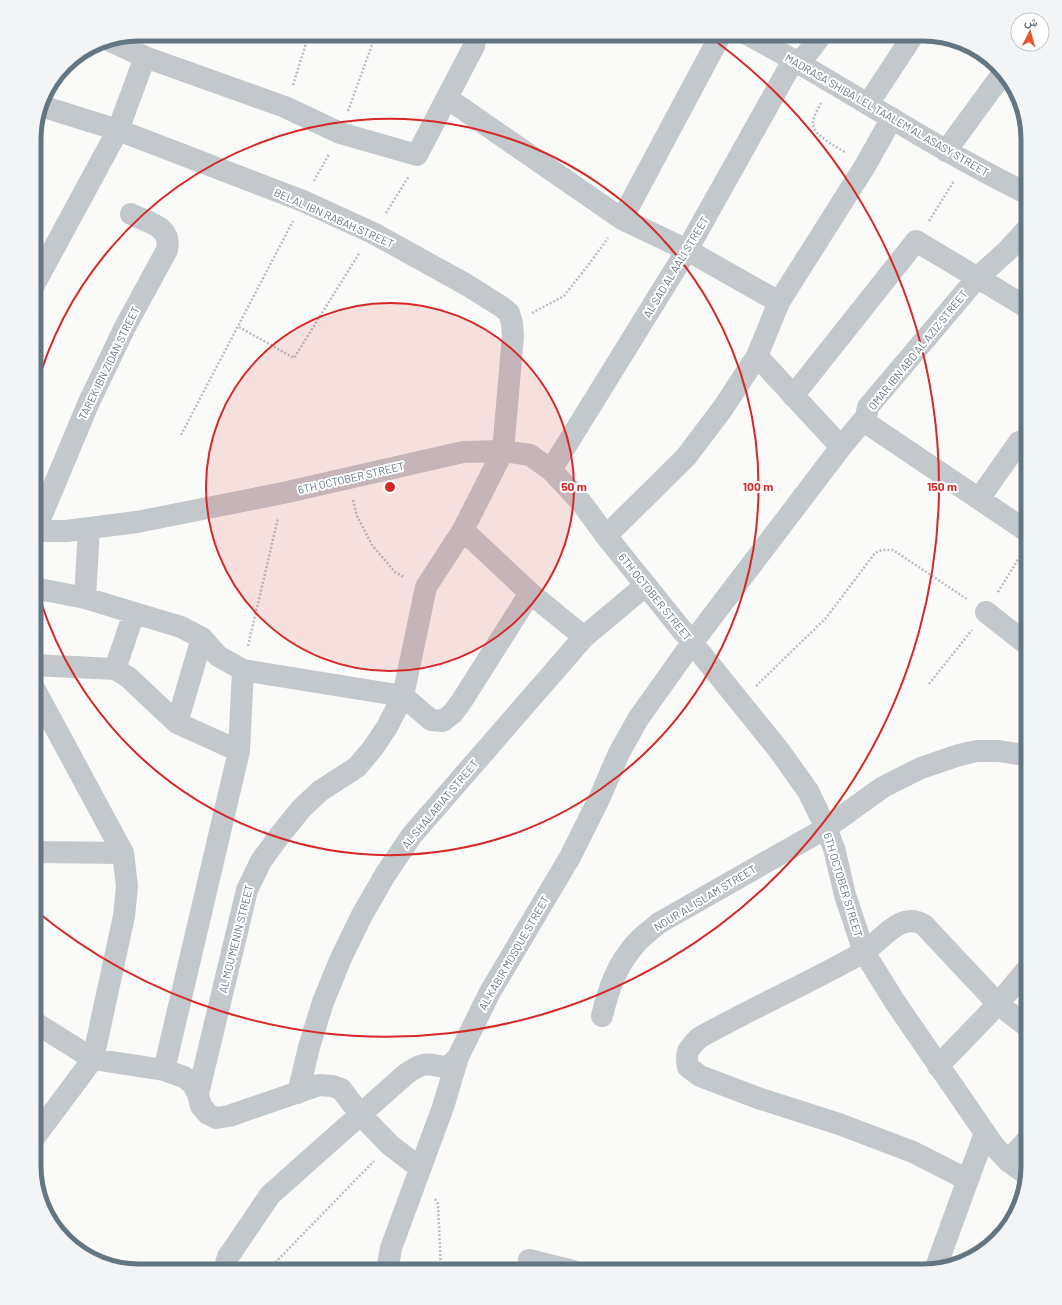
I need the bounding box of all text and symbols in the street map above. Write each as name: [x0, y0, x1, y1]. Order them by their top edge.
north arrow: [1010, 12, 1050, 52]
text: ش: [1024, 14, 1038, 30]
street label: MADRASA SHIBA LEL TAALEM AL ASASY STREET: [783, 51, 991, 178]
street label: BELAL IBN RABAH STREET: [272, 185, 396, 250]
street label: AL SAD AL AALI STREET: [640, 214, 711, 320]
street label: OMAR IBN ABD AL AZIZ STREET: [865, 287, 970, 412]
street label: TAREK IBN ZIDAN STREET: [75, 304, 142, 422]
street label: 6TH OCTOBER STREET: [297, 459, 405, 496]
text: 50 m: [561, 479, 587, 493]
text: 100 m: [743, 479, 773, 493]
text: 150 m: [927, 479, 957, 493]
centre of rings: [383, 480, 397, 494]
street label: 6TH OCTOBER STREET: [616, 550, 695, 643]
street label: AL SHALABIAT STREET: [399, 757, 481, 851]
street label: 6TH OCTOBER STREET: [821, 831, 866, 939]
street label: NOUR AL ISLAM STREET: [651, 862, 758, 933]
street label: AL MOU'MENIN STREET: [216, 883, 255, 995]
street label: AL KABIR MOSQUE STREET: [476, 893, 552, 1012]

